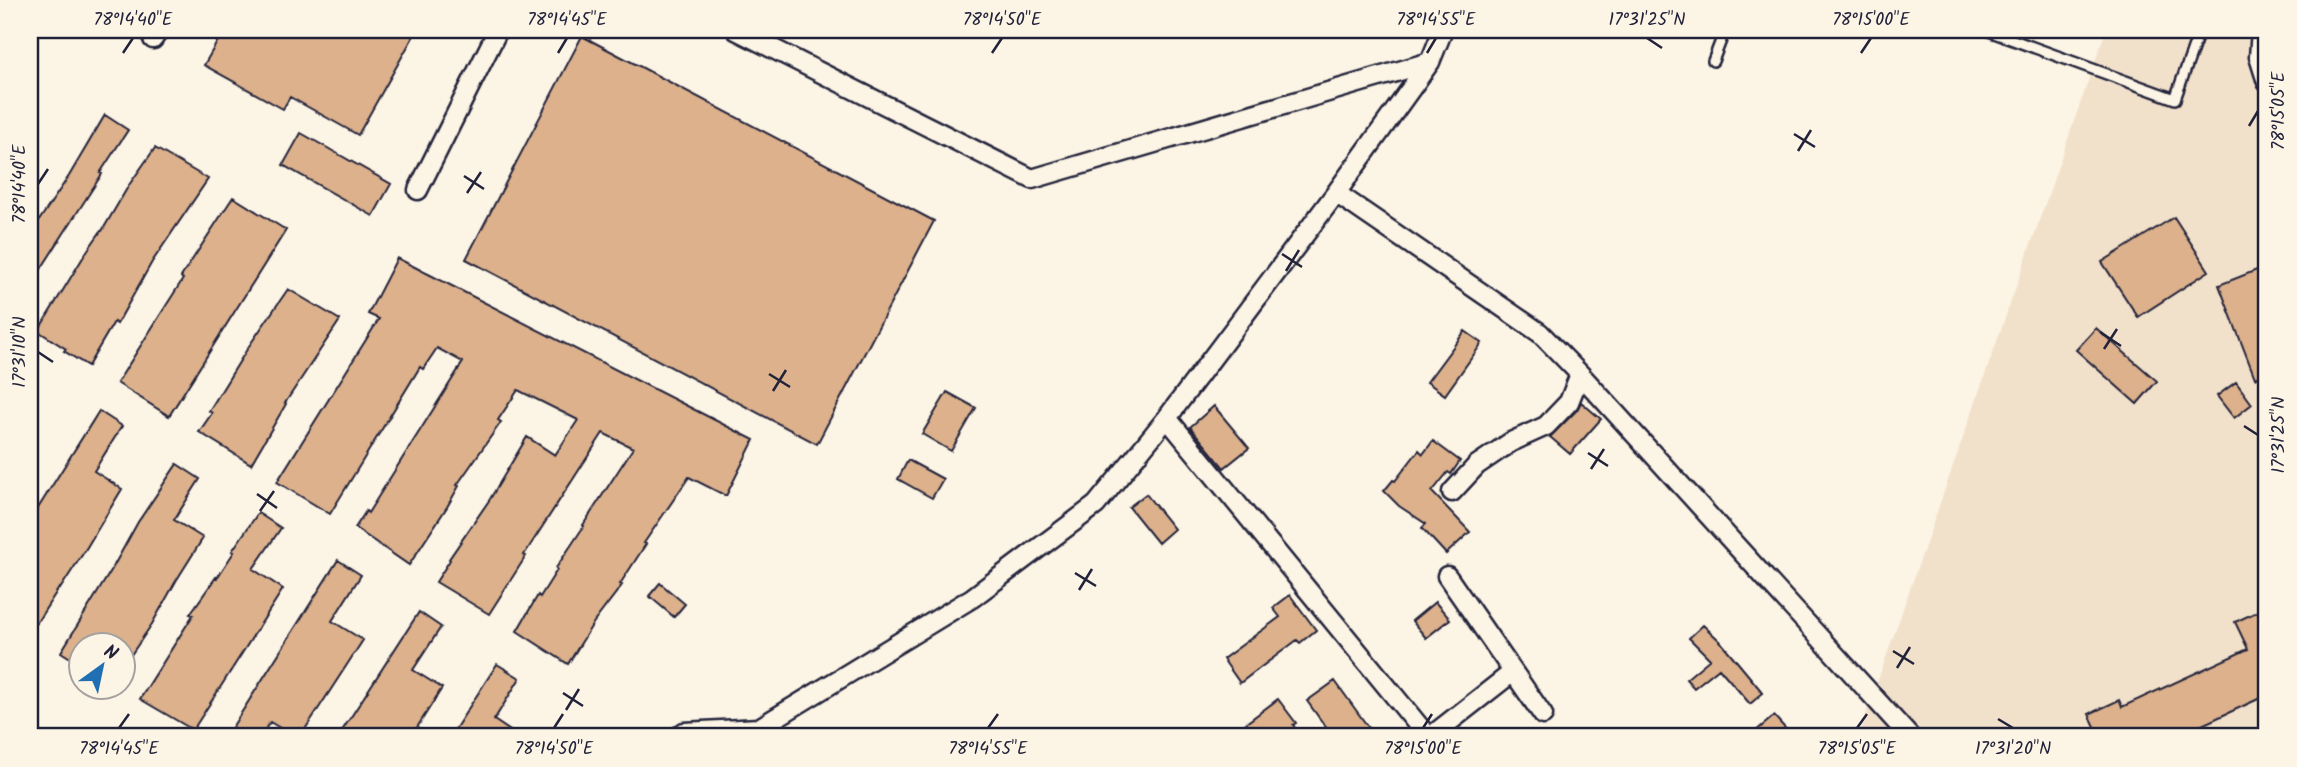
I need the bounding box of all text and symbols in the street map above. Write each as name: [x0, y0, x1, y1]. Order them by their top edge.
text: 78°14'40"E: [94, 6, 173, 35]
text: 78°14'45"E: [527, 6, 607, 35]
text: 78°14'50"E: [963, 6, 1042, 35]
text: 78°14'55"E: [1396, 6, 1476, 35]
text: 17°31'25"N: [1609, 6, 1685, 35]
text: 78°15'00"E: [1832, 6, 1910, 35]
text: 78°15'05"E: [2265, 71, 2294, 150]
text: 78°14'40"E: [6, 144, 35, 223]
text: 17°31'10"N: [6, 316, 35, 388]
text: 17°31'25"N: [2265, 397, 2294, 473]
north arrow: [66, 630, 136, 700]
text: N: [97, 638, 123, 669]
text: 78°14'45"E: [79, 735, 159, 764]
text: 78°14'50"E: [515, 735, 594, 764]
text: 78°14'55"E: [948, 735, 1028, 764]
text: 78°15'00"E: [1384, 735, 1462, 764]
text: 78°15'05"E: [1818, 735, 1897, 764]
text: 17°31'20"N: [1975, 735, 2051, 764]

